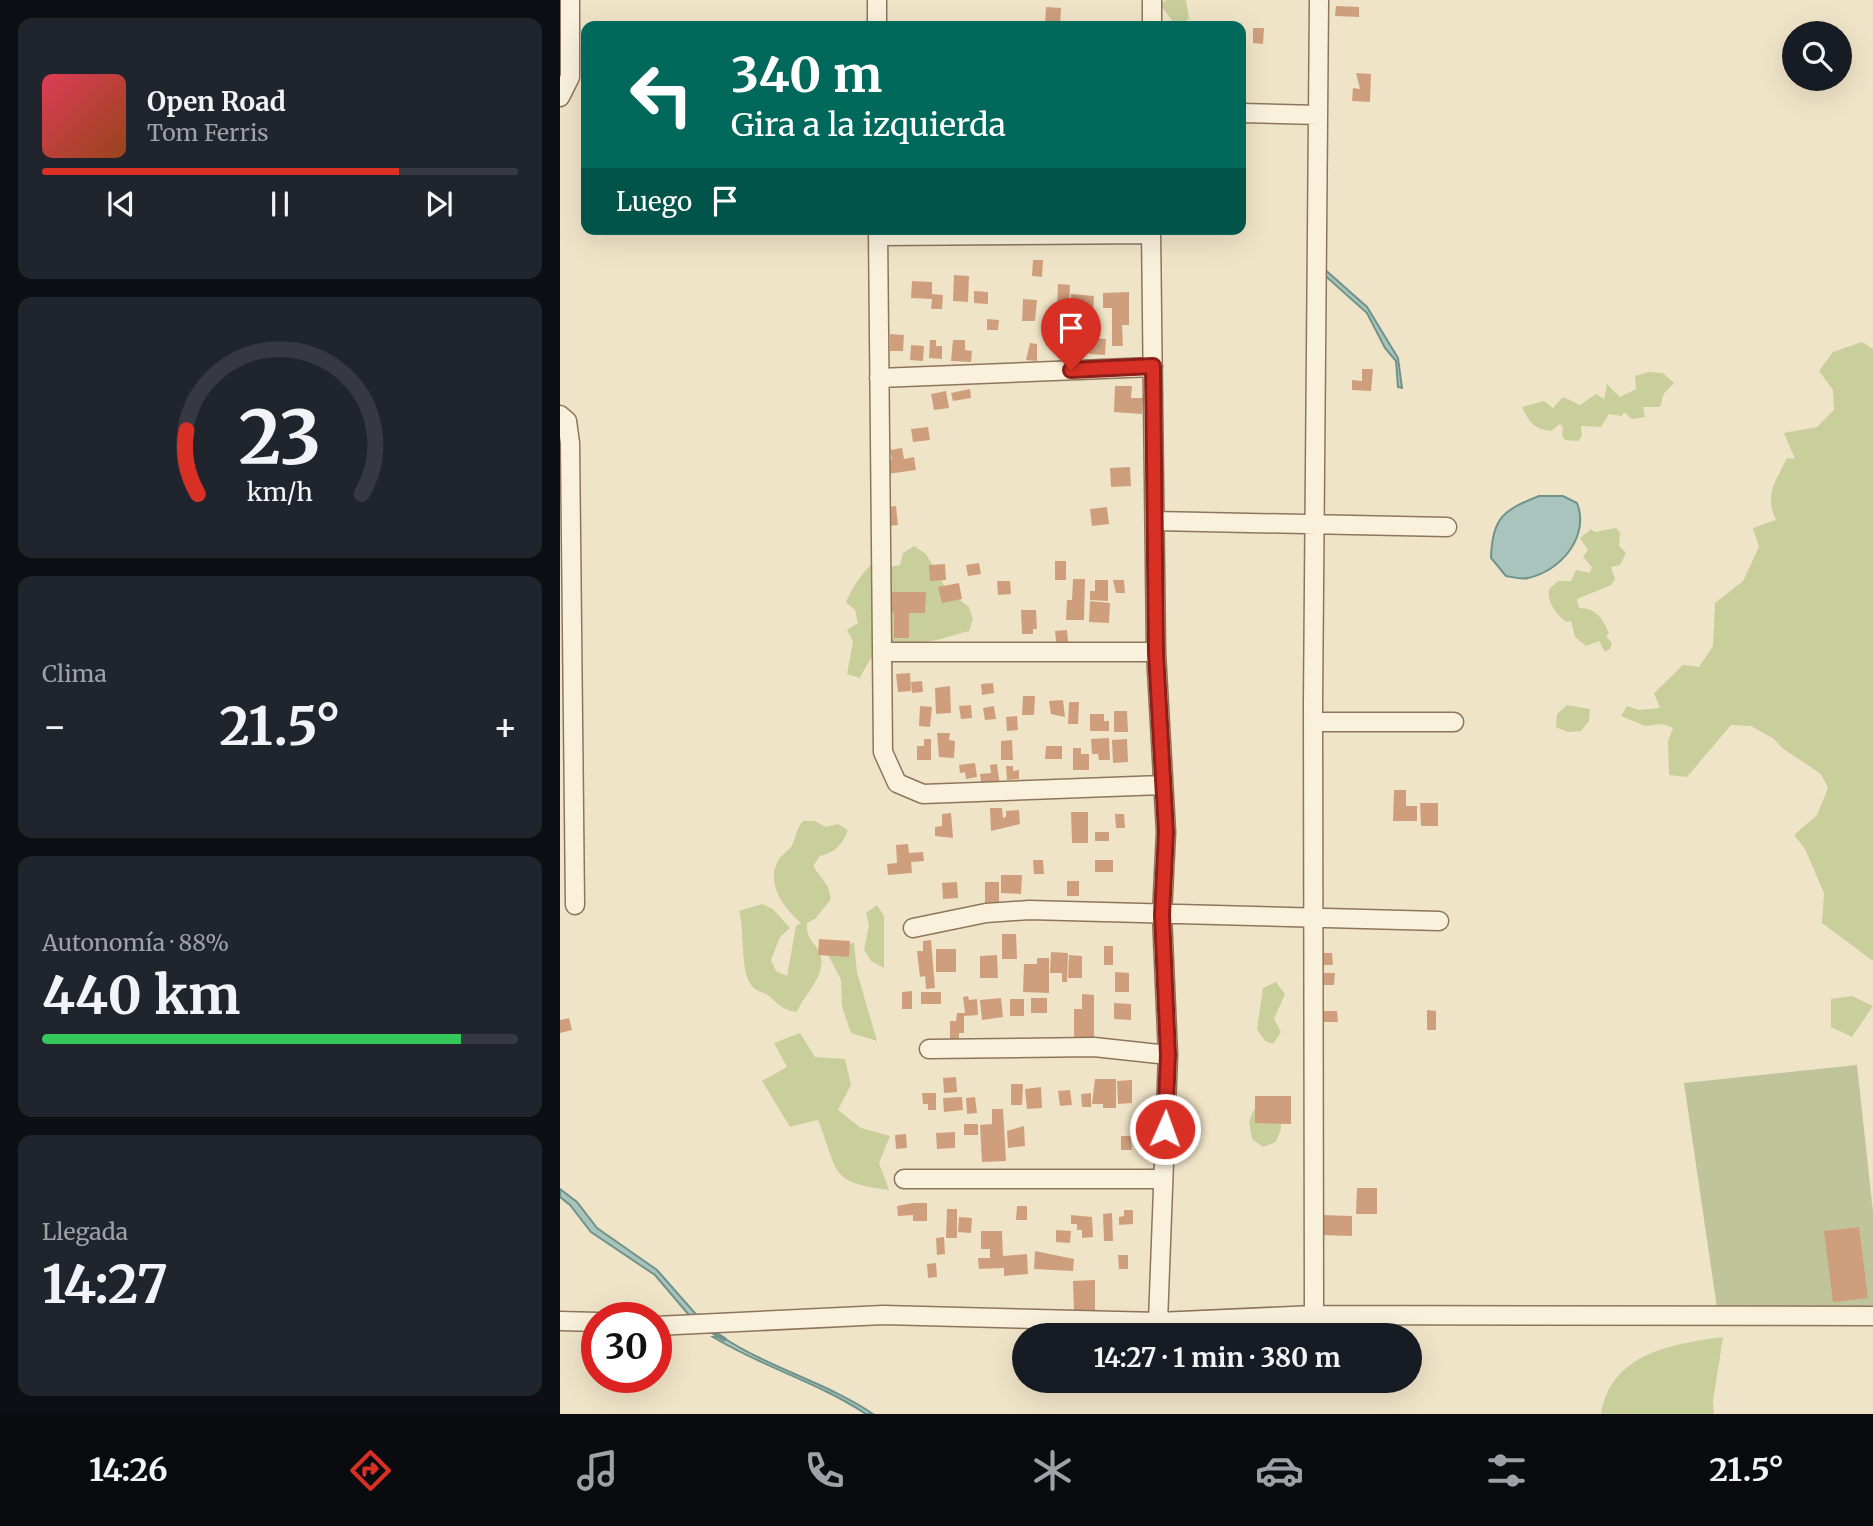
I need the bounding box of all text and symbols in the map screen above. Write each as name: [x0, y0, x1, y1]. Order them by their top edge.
map controls: [1782, 21, 1852, 91]
button: search: [1782, 21, 1852, 91]
text: 340 m: [731, 44, 882, 105]
icon: left: [616, 49, 707, 140]
text: Open Road: [147, 85, 286, 118]
text: Gira a la izquierda: [731, 105, 1006, 145]
text: Tom Ferris: [147, 118, 269, 147]
icon: arrive: [706, 182, 744, 220]
icon: previous: [102, 185, 140, 223]
icon: pause: [261, 185, 299, 223]
icon: next: [420, 185, 458, 223]
text: Luego: [616, 185, 692, 218]
pin: [1041, 298, 1101, 370]
icon: arrive: [1052, 309, 1090, 347]
text: 23: [239, 392, 321, 484]
text: km/h: [247, 476, 313, 508]
text: Clima: [42, 659, 107, 688]
text: 21.5°: [219, 694, 341, 759]
text: −: [42, 703, 67, 750]
text: +: [493, 703, 518, 750]
text: Autonomía · 88%: [42, 928, 229, 957]
text: 440 km: [42, 963, 240, 1028]
position arrow: [1128, 1092, 1202, 1166]
text: Llegada: [42, 1217, 128, 1246]
text: 14:27: [42, 1252, 168, 1317]
speed limit sign: 30: [581, 1302, 672, 1393]
text: 14:27 · 1 min · 380 m: [1093, 1341, 1341, 1374]
icon: directions: [346, 1446, 395, 1495]
icon: music: [573, 1446, 622, 1495]
icon: phone: [800, 1446, 849, 1495]
icon: climate: [1028, 1446, 1077, 1495]
icon: car: [1255, 1446, 1304, 1495]
icon: filters: [1482, 1446, 1531, 1495]
text: 14:26: [89, 1450, 168, 1490]
text: 21.5°: [1709, 1450, 1784, 1490]

